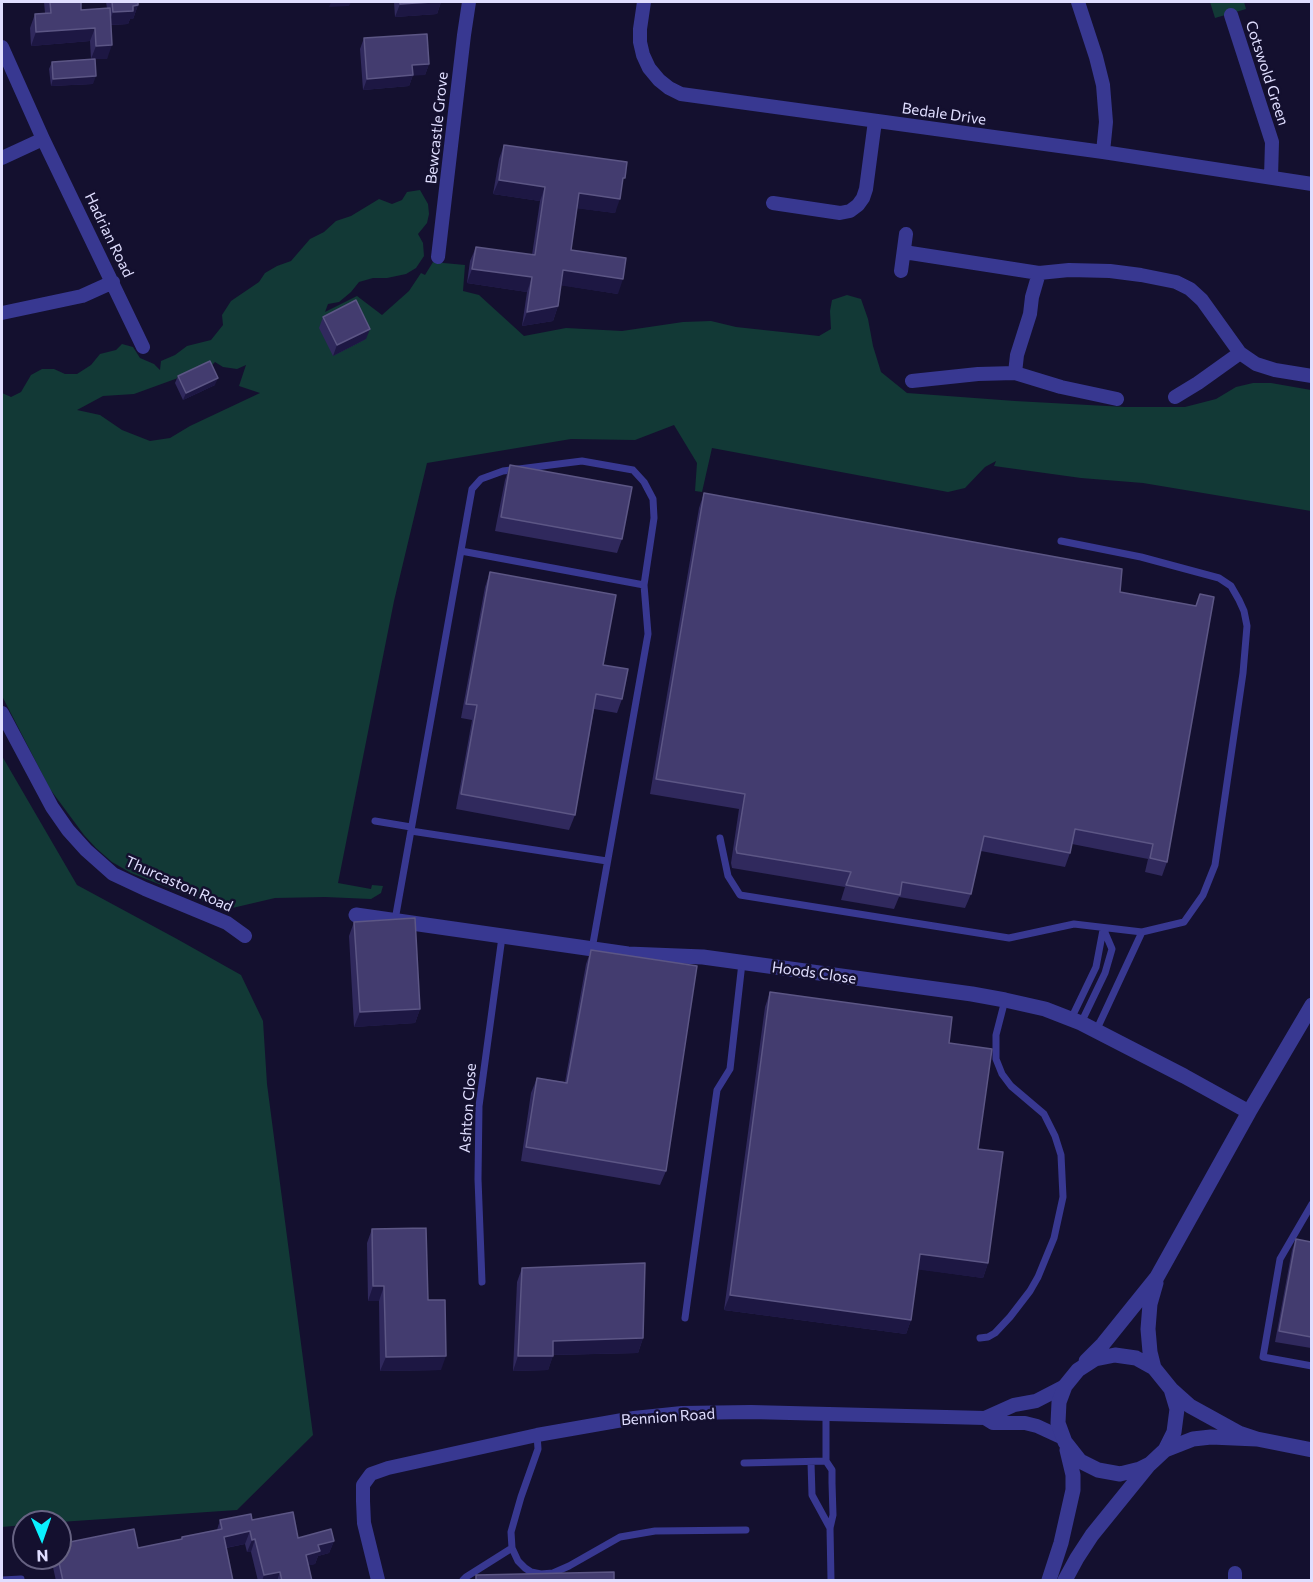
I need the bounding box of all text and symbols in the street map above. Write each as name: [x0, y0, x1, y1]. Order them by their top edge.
street label: Cotswold Green: [1242, 18, 1292, 128]
street label: Bewcastle Grove: [422, 71, 452, 185]
street label: Bedale Drive: [901, 99, 987, 129]
street label: Hadrian Road: [81, 190, 137, 280]
street label: Thurcaston Road: [122, 852, 236, 916]
street label: Hoods Close: [771, 958, 857, 988]
street label: Ashton Close: [456, 1063, 480, 1153]
street label: Bennion Road: [620, 1405, 716, 1429]
north arrow: [12, 1510, 72, 1570]
text: N: [36, 1547, 49, 1566]

